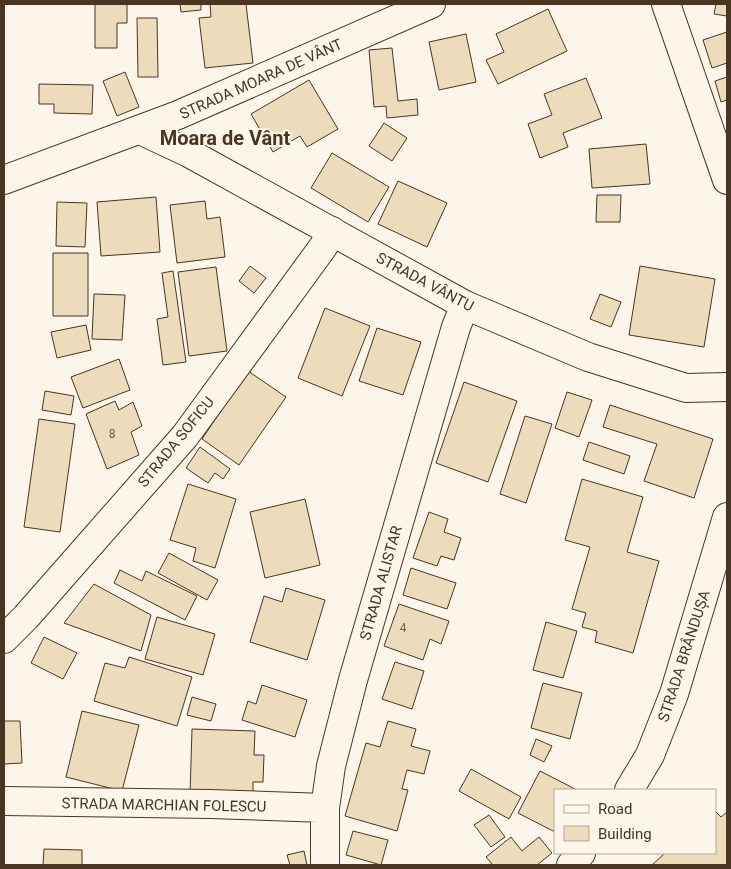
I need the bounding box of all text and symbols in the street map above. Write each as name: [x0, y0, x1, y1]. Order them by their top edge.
street label: STRADA MOARA DE VÂNT: [177, 35, 345, 123]
district label: Moara de Vânt: [160, 126, 290, 150]
street label: STRADA VÂNTU: [373, 249, 477, 315]
street label: STRADA SOFICU: [134, 393, 218, 491]
house number: 8: [109, 427, 116, 441]
street label: STRADA ALISTAR: [356, 524, 406, 642]
street label: STRADA BRÂNDUȘA: [654, 588, 714, 724]
house number: 4: [400, 621, 407, 635]
legend: [554, 789, 716, 854]
street label: STRADA MARCHIAN FOLESCU: [61, 794, 267, 816]
text: Road: [598, 800, 632, 818]
text: Building: [598, 825, 652, 843]

